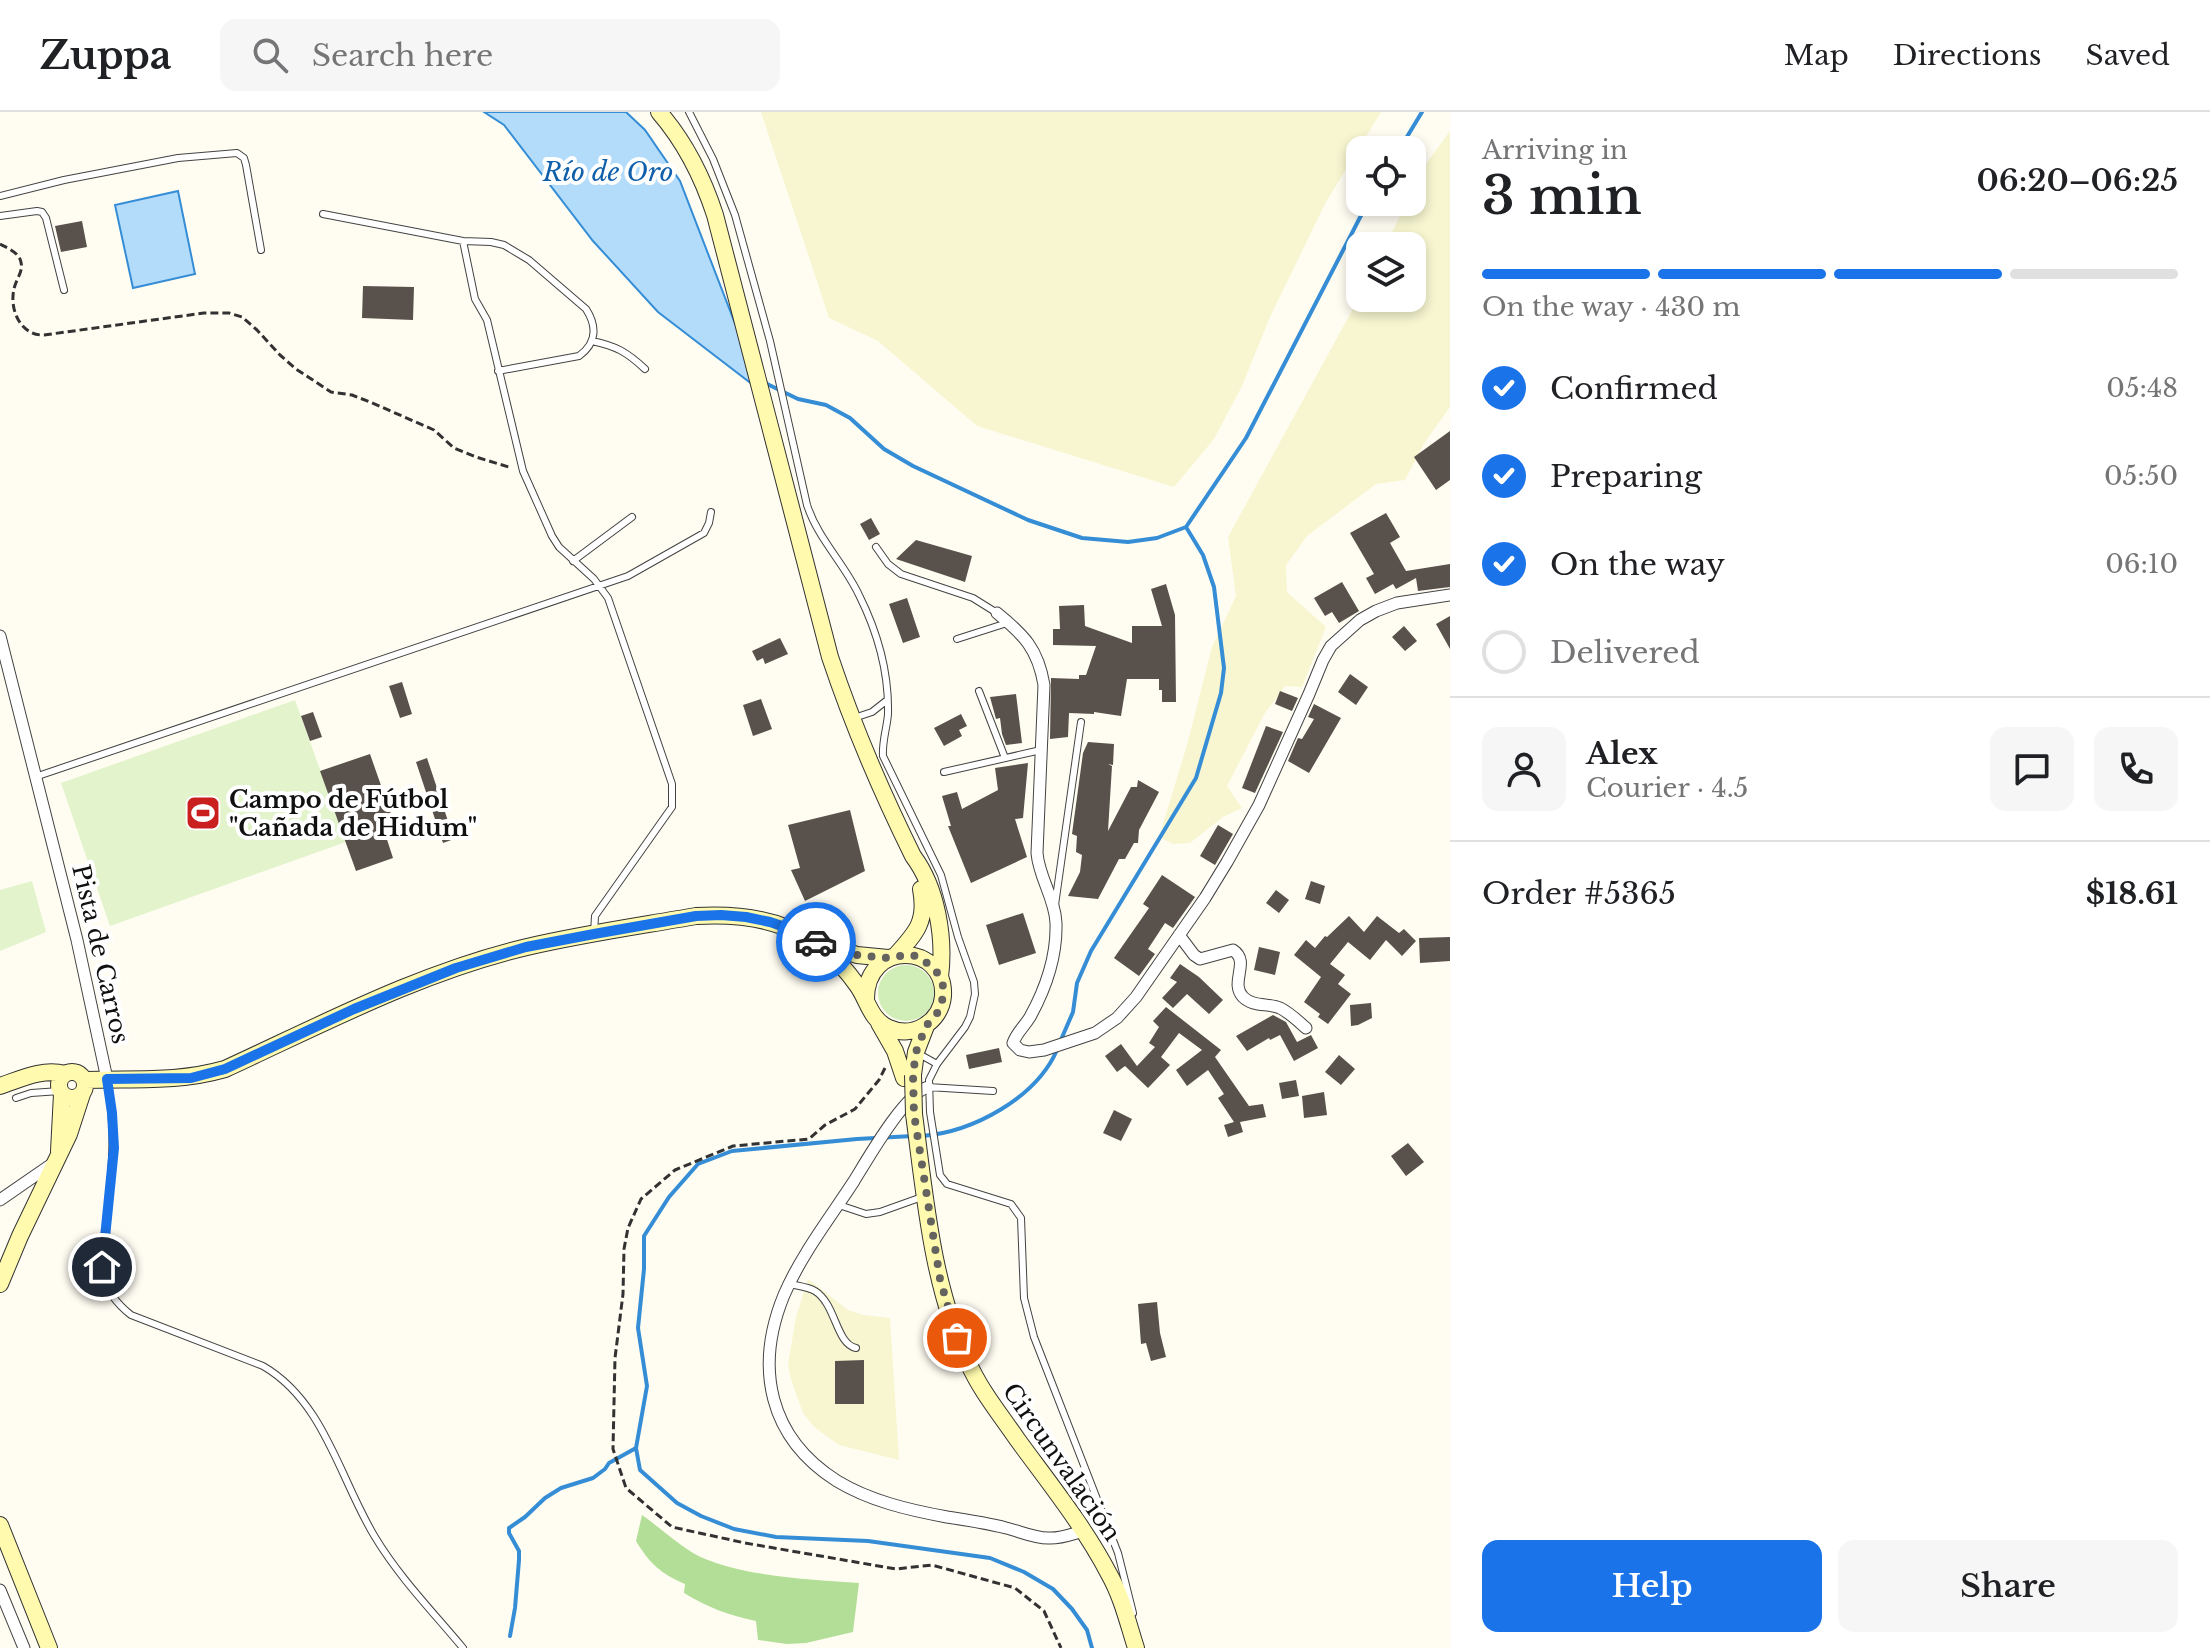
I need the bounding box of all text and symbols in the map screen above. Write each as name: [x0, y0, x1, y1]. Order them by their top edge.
search box: [220, 19, 780, 91]
text: Zuppa: [40, 32, 172, 79]
icon: search: [248, 33, 292, 77]
text: Search here: [312, 37, 493, 74]
text: Map: [1784, 38, 1849, 73]
text: Directions: [1893, 38, 2042, 73]
text: Saved: [2086, 38, 2170, 73]
text: Arriving in: [1482, 134, 1628, 166]
map controls: [1346, 136, 1426, 312]
button: locate: [1346, 136, 1426, 216]
water label: Río de Oro: [542, 156, 673, 188]
text: 06:20–06:25: [1977, 162, 2178, 199]
text: 3 min: [1482, 164, 1642, 228]
button: layers: [1346, 232, 1426, 312]
text: On the way · 430 m: [1482, 291, 1740, 323]
icon: check: [1482, 366, 1526, 410]
text: Confirmed: [1550, 370, 1718, 407]
text: 05:48: [2106, 372, 2178, 404]
icon: check: [1482, 454, 1526, 498]
text: Preparing: [1550, 458, 1702, 495]
text: 05:50: [2104, 460, 2178, 492]
icon: check: [1482, 542, 1526, 586]
text: On the way: [1550, 546, 1725, 583]
text: 06:10: [2105, 548, 2178, 580]
text: Delivered: [1550, 634, 1700, 671]
button: person: [1482, 727, 1566, 811]
button: chat: [1990, 727, 2074, 811]
button: phone: [2094, 727, 2178, 811]
text: Alex: [1586, 735, 1658, 772]
text: Courier · 4.5: [1586, 772, 1748, 804]
place label: Campo de Fútbol "Cañada de Hidum": [229, 785, 477, 842]
sports icon: Campo de Fútbol "Cañada de Hidum": [184, 794, 222, 832]
street label: Pista de Carros: [66, 861, 136, 1047]
text: Order #5365: [1482, 875, 1676, 912]
text: $18.61: [2086, 875, 2178, 912]
courier: [776, 902, 856, 982]
icon: car: [794, 920, 838, 964]
pin: [68, 1233, 136, 1301]
icon: home: [80, 1245, 124, 1289]
pin: [923, 1304, 991, 1372]
icon: bag: [935, 1316, 979, 1360]
street label: Circunvalación: [997, 1378, 1127, 1546]
button: Help: [1482, 1540, 1822, 1632]
button: Share: [1838, 1540, 2178, 1632]

